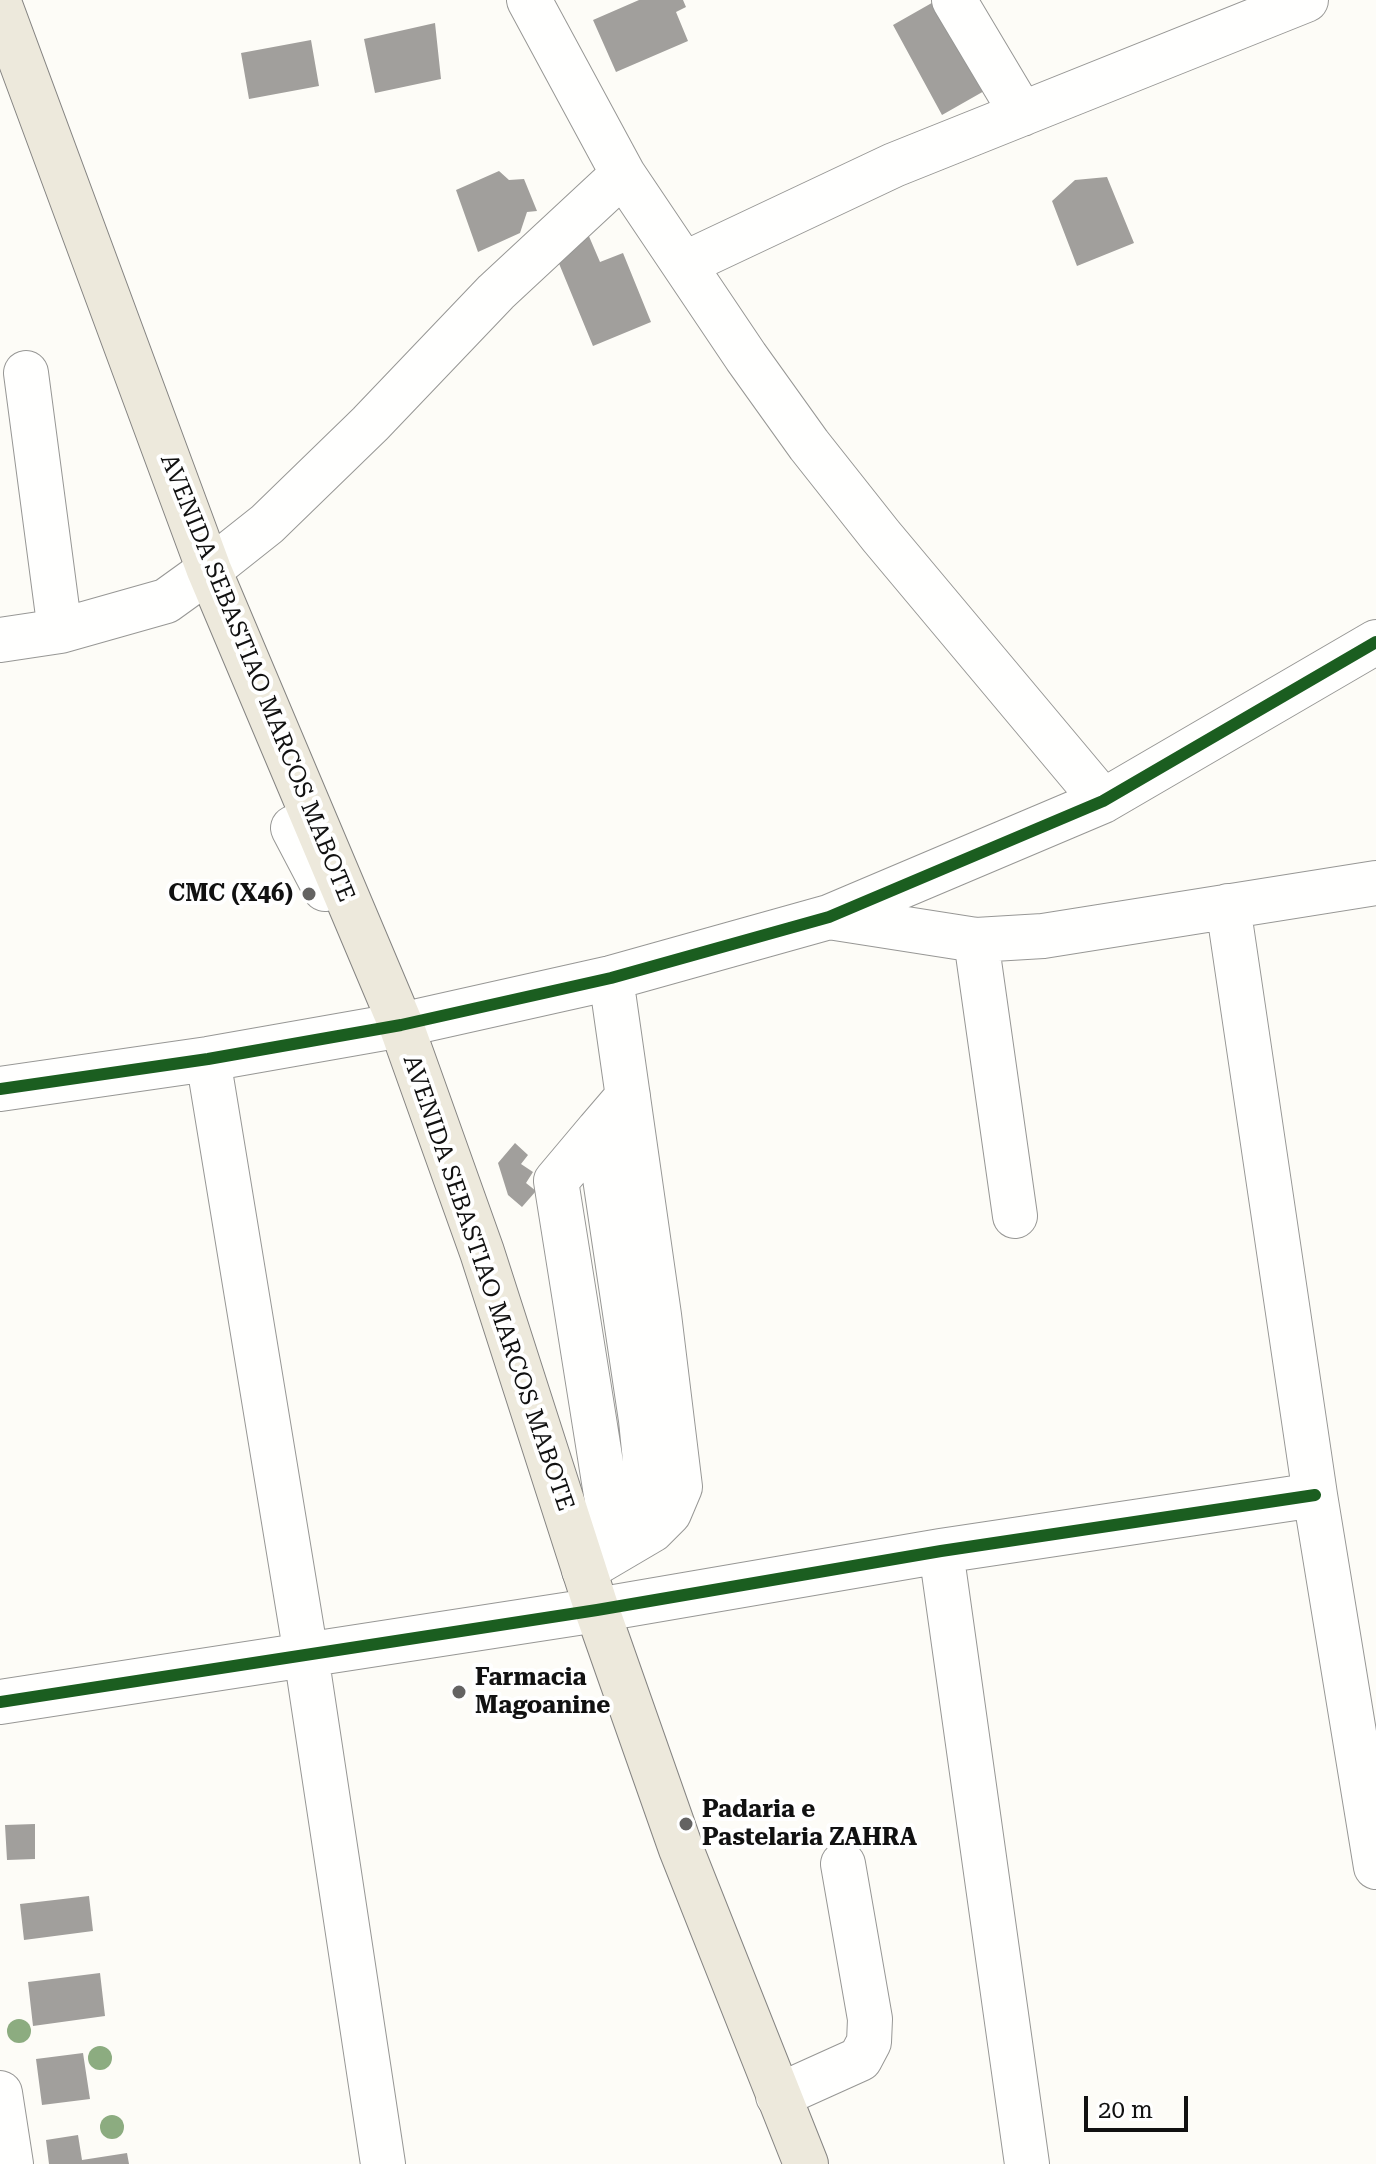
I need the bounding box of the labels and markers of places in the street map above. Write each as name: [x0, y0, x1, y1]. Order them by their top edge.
place label: CMC (X46): [168, 880, 293, 908]
marker: CMC (X46): [300, 885, 318, 903]
place label: Farmacia Magoanine: [475, 1664, 610, 1720]
marker: Farmacia Magoanine: [450, 1683, 468, 1701]
place label: Padaria e Pastelaria ZAHRA: [702, 1796, 917, 1852]
marker: Padaria e Pastelaria ZAHRA: [677, 1815, 695, 1833]

